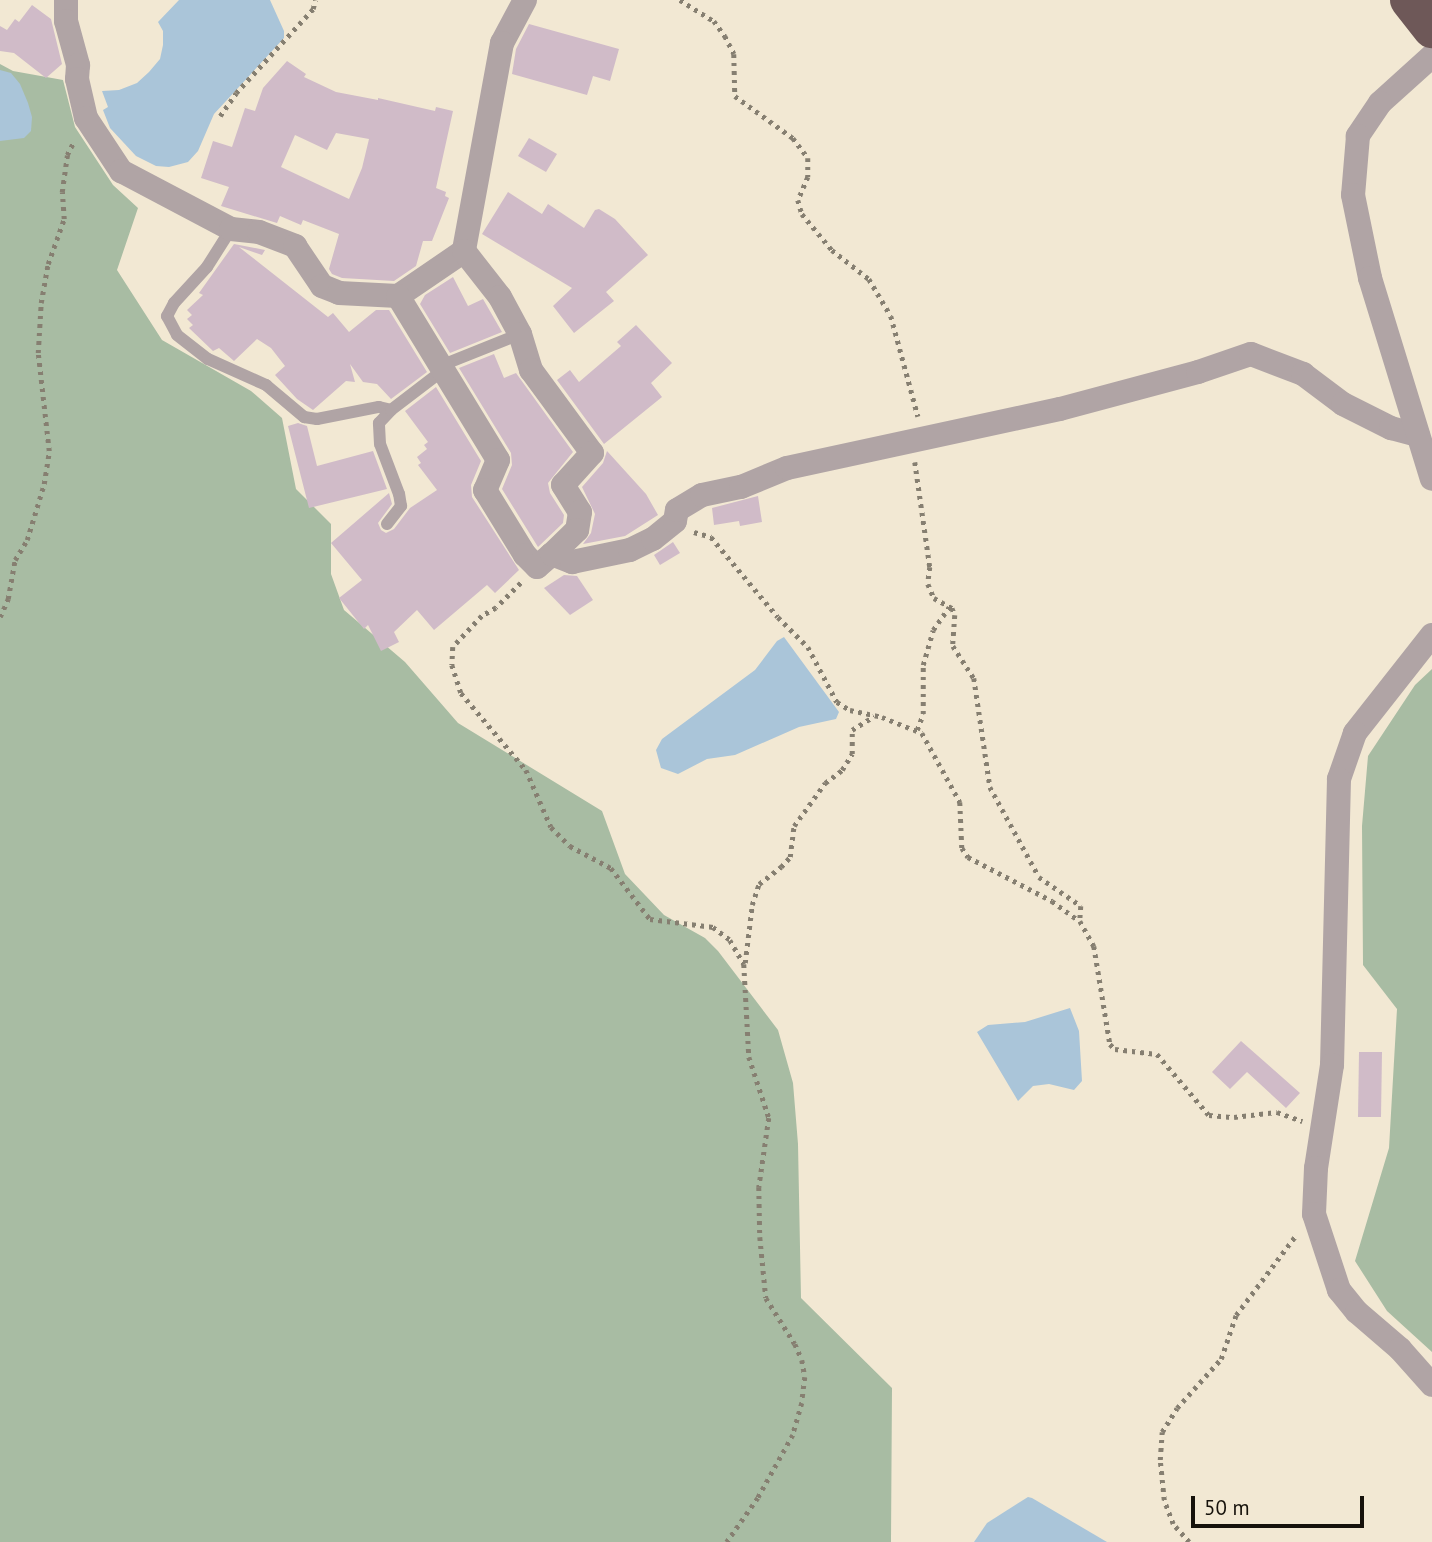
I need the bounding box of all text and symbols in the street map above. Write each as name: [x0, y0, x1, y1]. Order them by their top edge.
scale bar: [1194, 1482, 1367, 1526]
text: 50 m: [1204, 1494, 1250, 1521]

